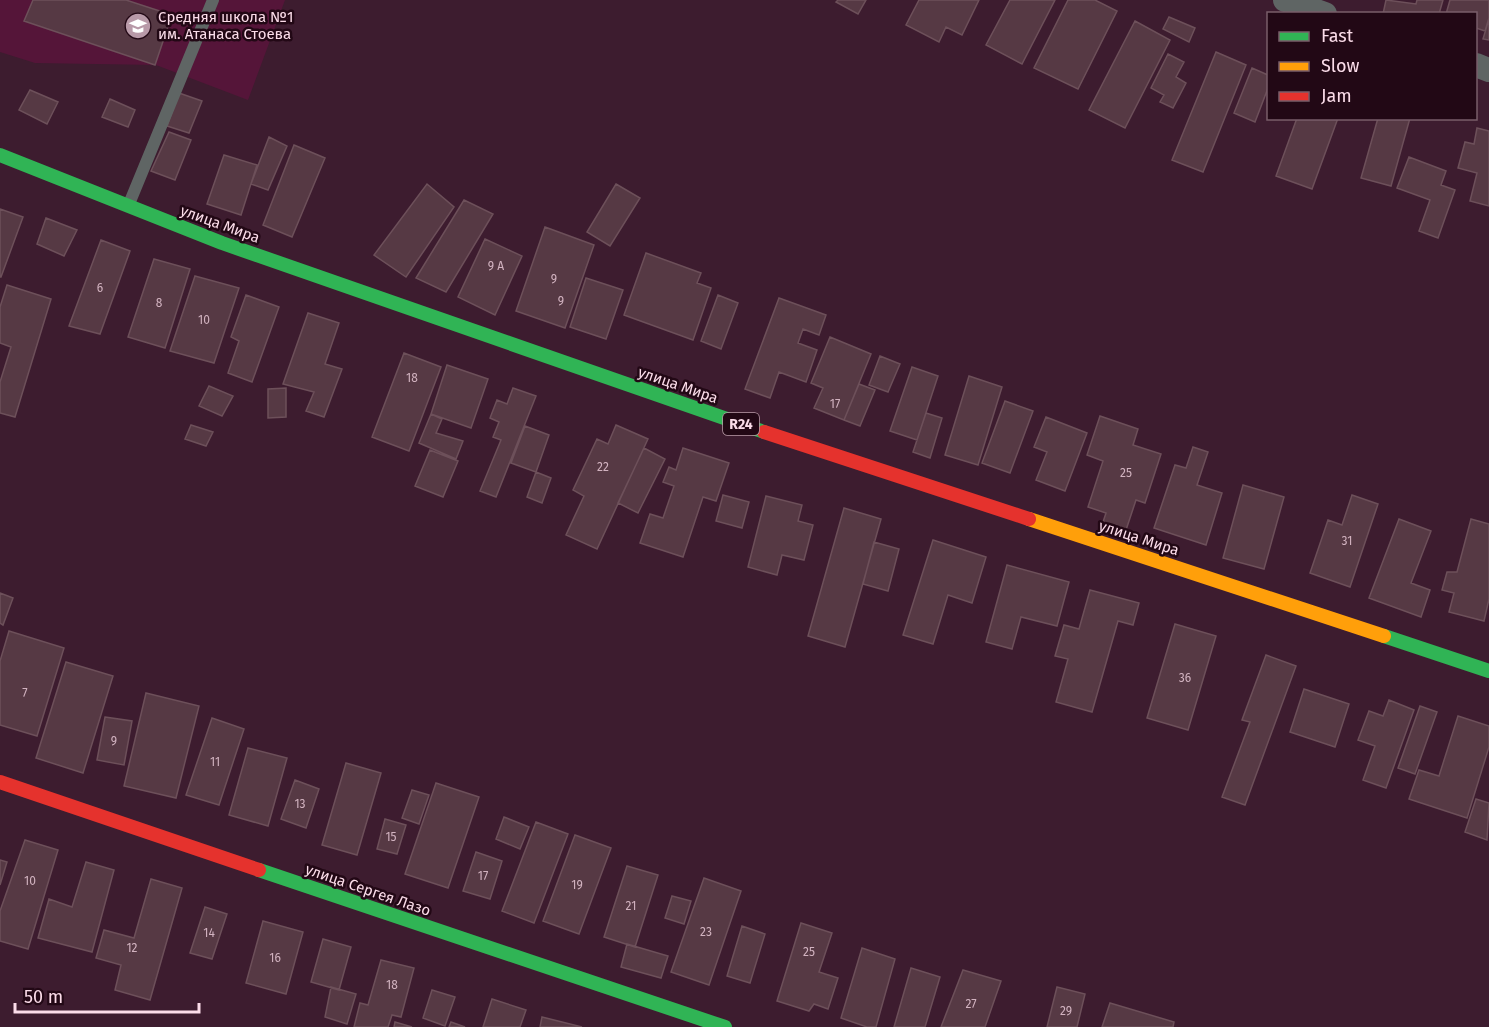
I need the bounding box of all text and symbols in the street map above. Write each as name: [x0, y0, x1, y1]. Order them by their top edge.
place label: Средняя школа №1 им. Атанаса Стоева: [158, 8, 293, 43]
school or university icon: Средняя школа №1 им. Атанаса Стоева: [123, 11, 153, 41]
legend: [1267, 12, 1477, 120]
text: Fast: [1321, 25, 1354, 47]
text: Slow: [1321, 55, 1360, 77]
text: Jam: [1321, 85, 1352, 107]
street label: улица Мира: [178, 201, 262, 247]
house number: 9 А: [488, 259, 504, 273]
house number: 9: [551, 272, 557, 286]
house number: 6: [97, 281, 103, 295]
house number: 9: [558, 294, 564, 308]
house number: 8: [156, 296, 163, 310]
house number: 10: [198, 313, 210, 327]
street label: улица Мира: [636, 363, 720, 407]
house number: 18: [406, 371, 418, 385]
house number: 17: [830, 397, 840, 411]
road number: R24: [723, 413, 759, 435]
house number: 22: [597, 460, 609, 474]
house number: 25: [1120, 466, 1132, 480]
street label: улица Мира: [1097, 517, 1181, 559]
house number: 31: [1342, 534, 1352, 548]
house number: 36: [1179, 671, 1191, 685]
house number: 7: [22, 686, 28, 700]
house number: 9: [111, 734, 117, 748]
house number: 11: [210, 755, 220, 769]
house number: 13: [294, 797, 306, 811]
house number: 15: [385, 830, 397, 844]
street label: улица Сергея Лазо: [303, 860, 433, 920]
house number: 17: [478, 869, 488, 883]
house number: 10: [24, 874, 36, 888]
house number: 19: [571, 878, 583, 892]
house number: 21: [626, 899, 636, 913]
house number: 23: [700, 925, 712, 939]
house number: 14: [203, 926, 215, 940]
house number: 12: [126, 941, 138, 955]
house number: 25: [803, 945, 815, 959]
house number: 16: [269, 951, 281, 965]
scale bar: [15, 976, 200, 1014]
house number: 18: [386, 978, 398, 992]
text: 50 m: [24, 986, 63, 1008]
house number: 27: [965, 997, 977, 1011]
house number: 29: [1060, 1004, 1072, 1018]

